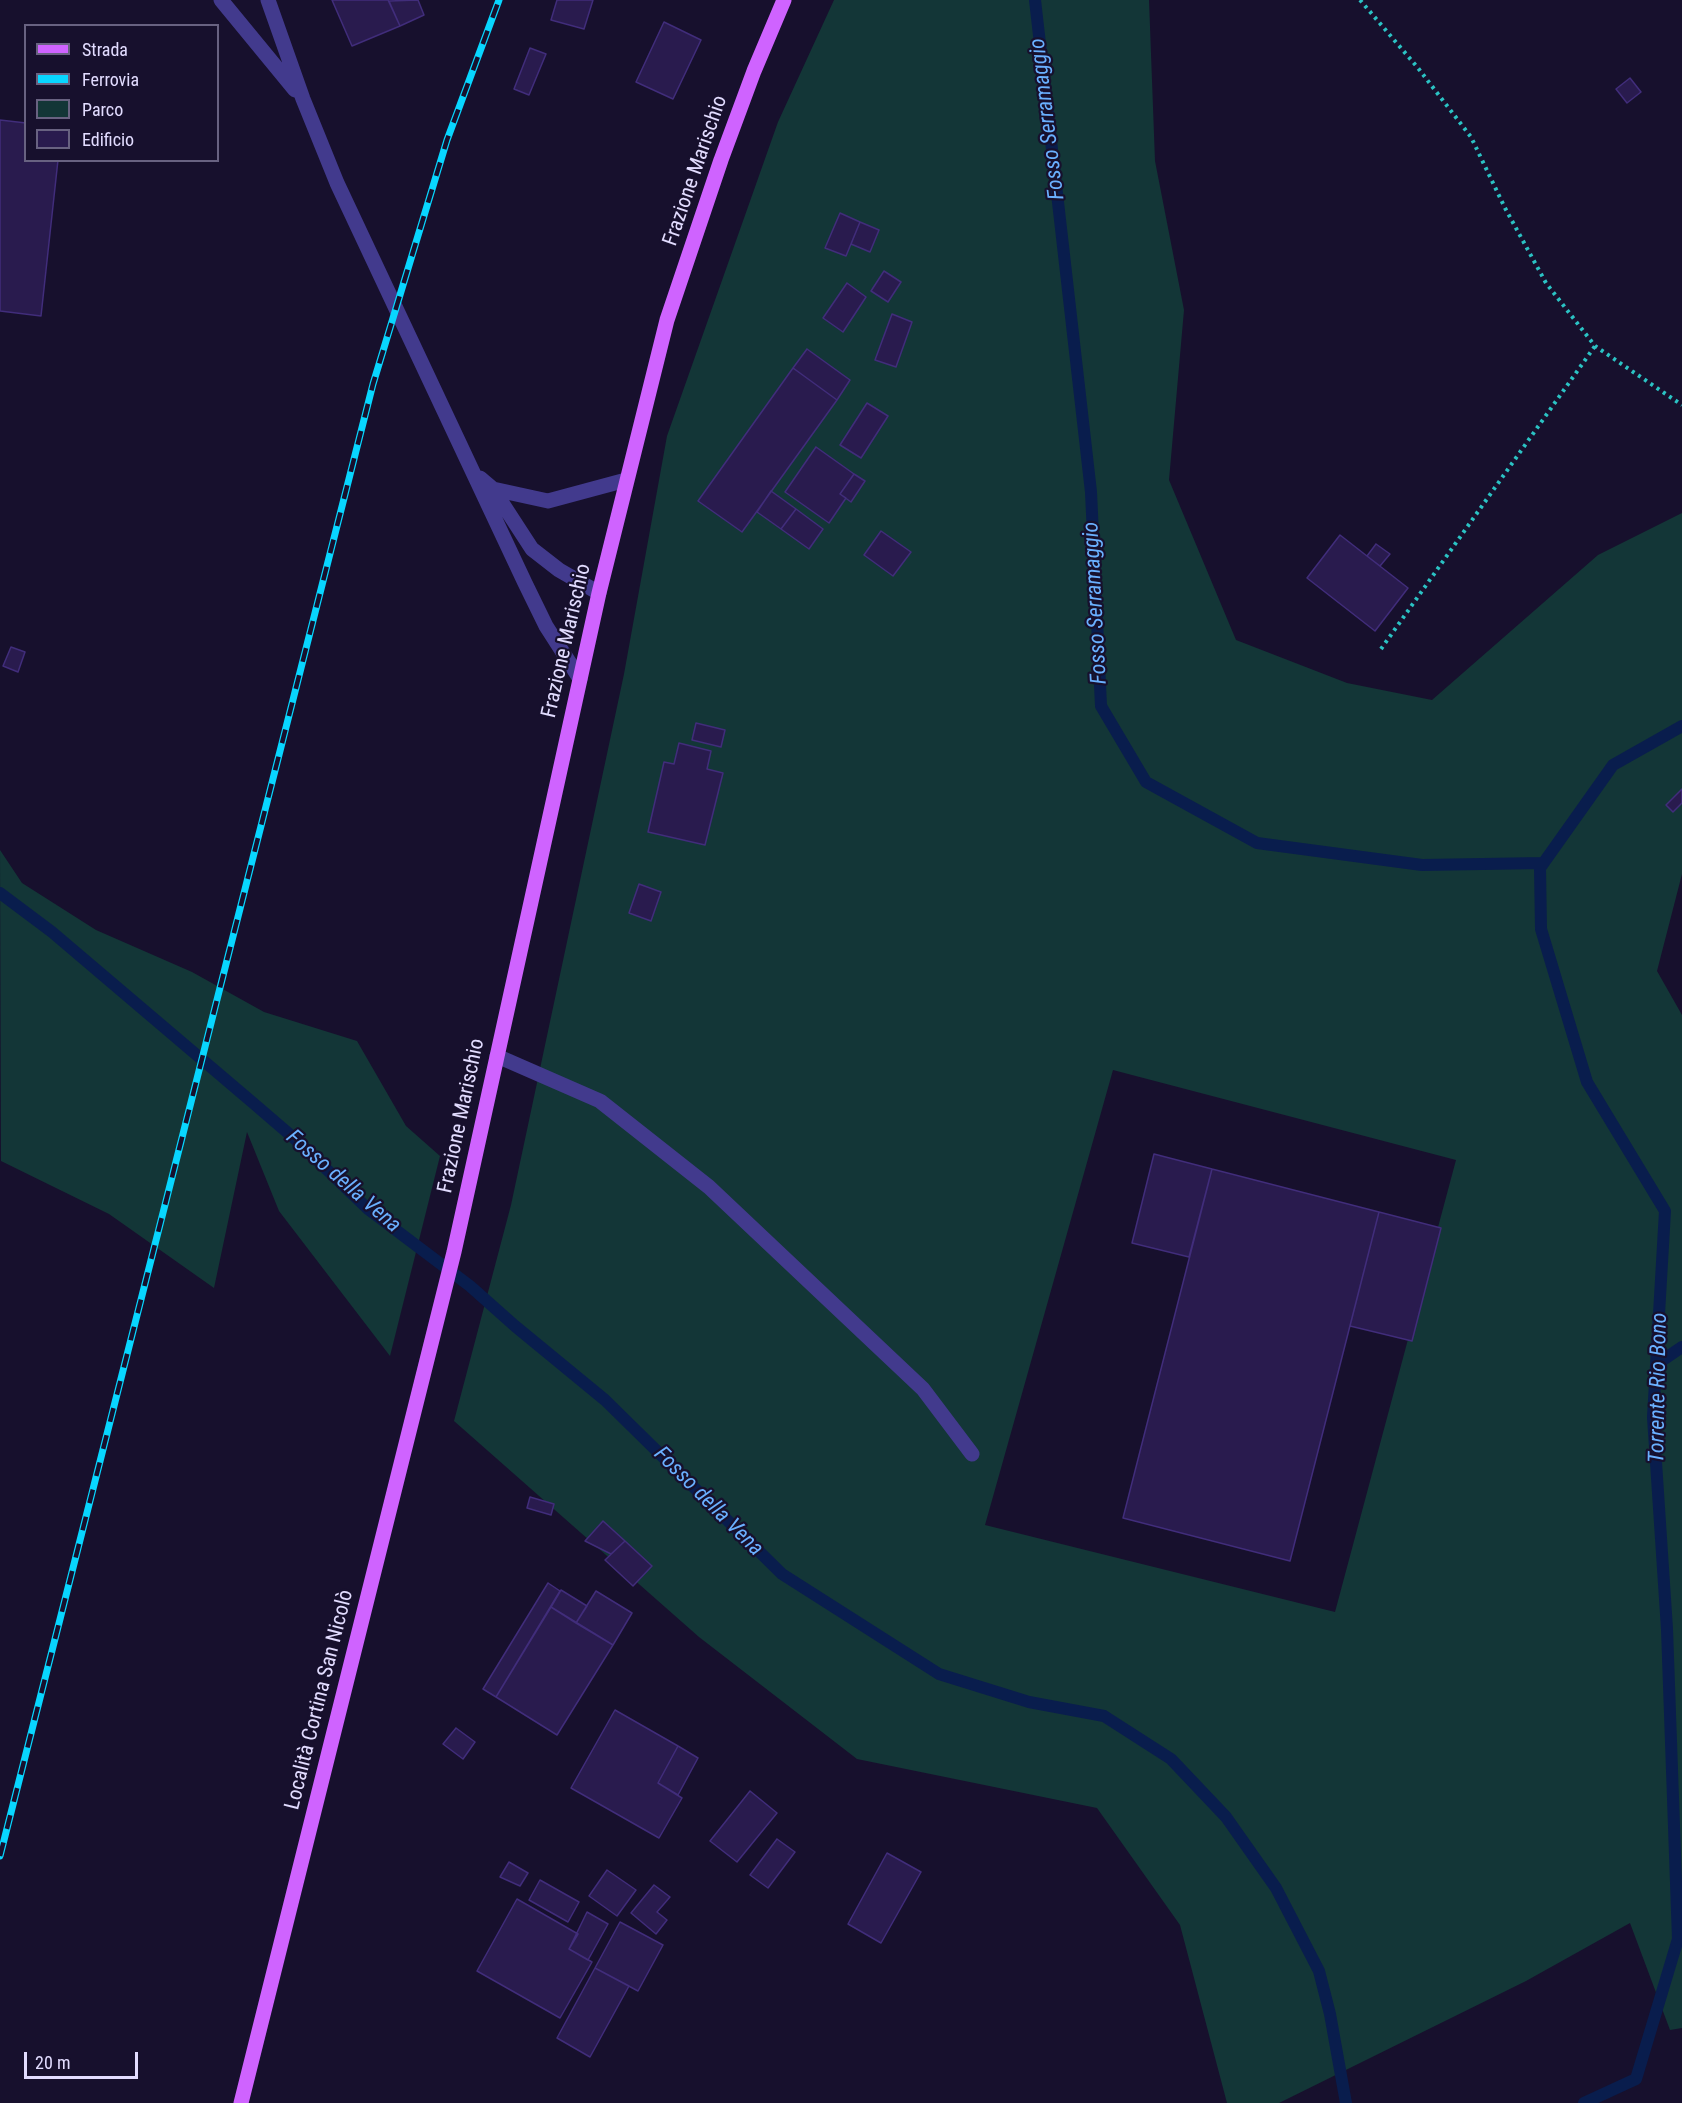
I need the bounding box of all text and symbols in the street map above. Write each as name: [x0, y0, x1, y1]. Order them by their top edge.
legend: [24, 24, 219, 162]
water label: Fosso Serramaggio: [1025, 37, 1071, 201]
text: Strada: [82, 39, 128, 60]
text: Ferrovia: [82, 69, 139, 90]
street label: Frazione Marischio: [658, 93, 734, 249]
text: Parco: [82, 99, 123, 120]
text: Edificio: [82, 129, 134, 150]
water label: Fosso Serramaggio: [1079, 521, 1113, 685]
street label: Frazione Marischio: [537, 562, 597, 720]
street label: Frazione Marischio: [433, 1036, 491, 1196]
water label: Fosso della Vena: [280, 1125, 406, 1239]
water label: Torrente Rio Bono: [1644, 1313, 1674, 1463]
water label: Fosso della Vena: [648, 1442, 768, 1562]
street label: Località Cortina San Nicolò: [280, 1587, 360, 1813]
scale bar: [27, 2040, 141, 2078]
text: 20 m: [35, 2052, 70, 2073]

